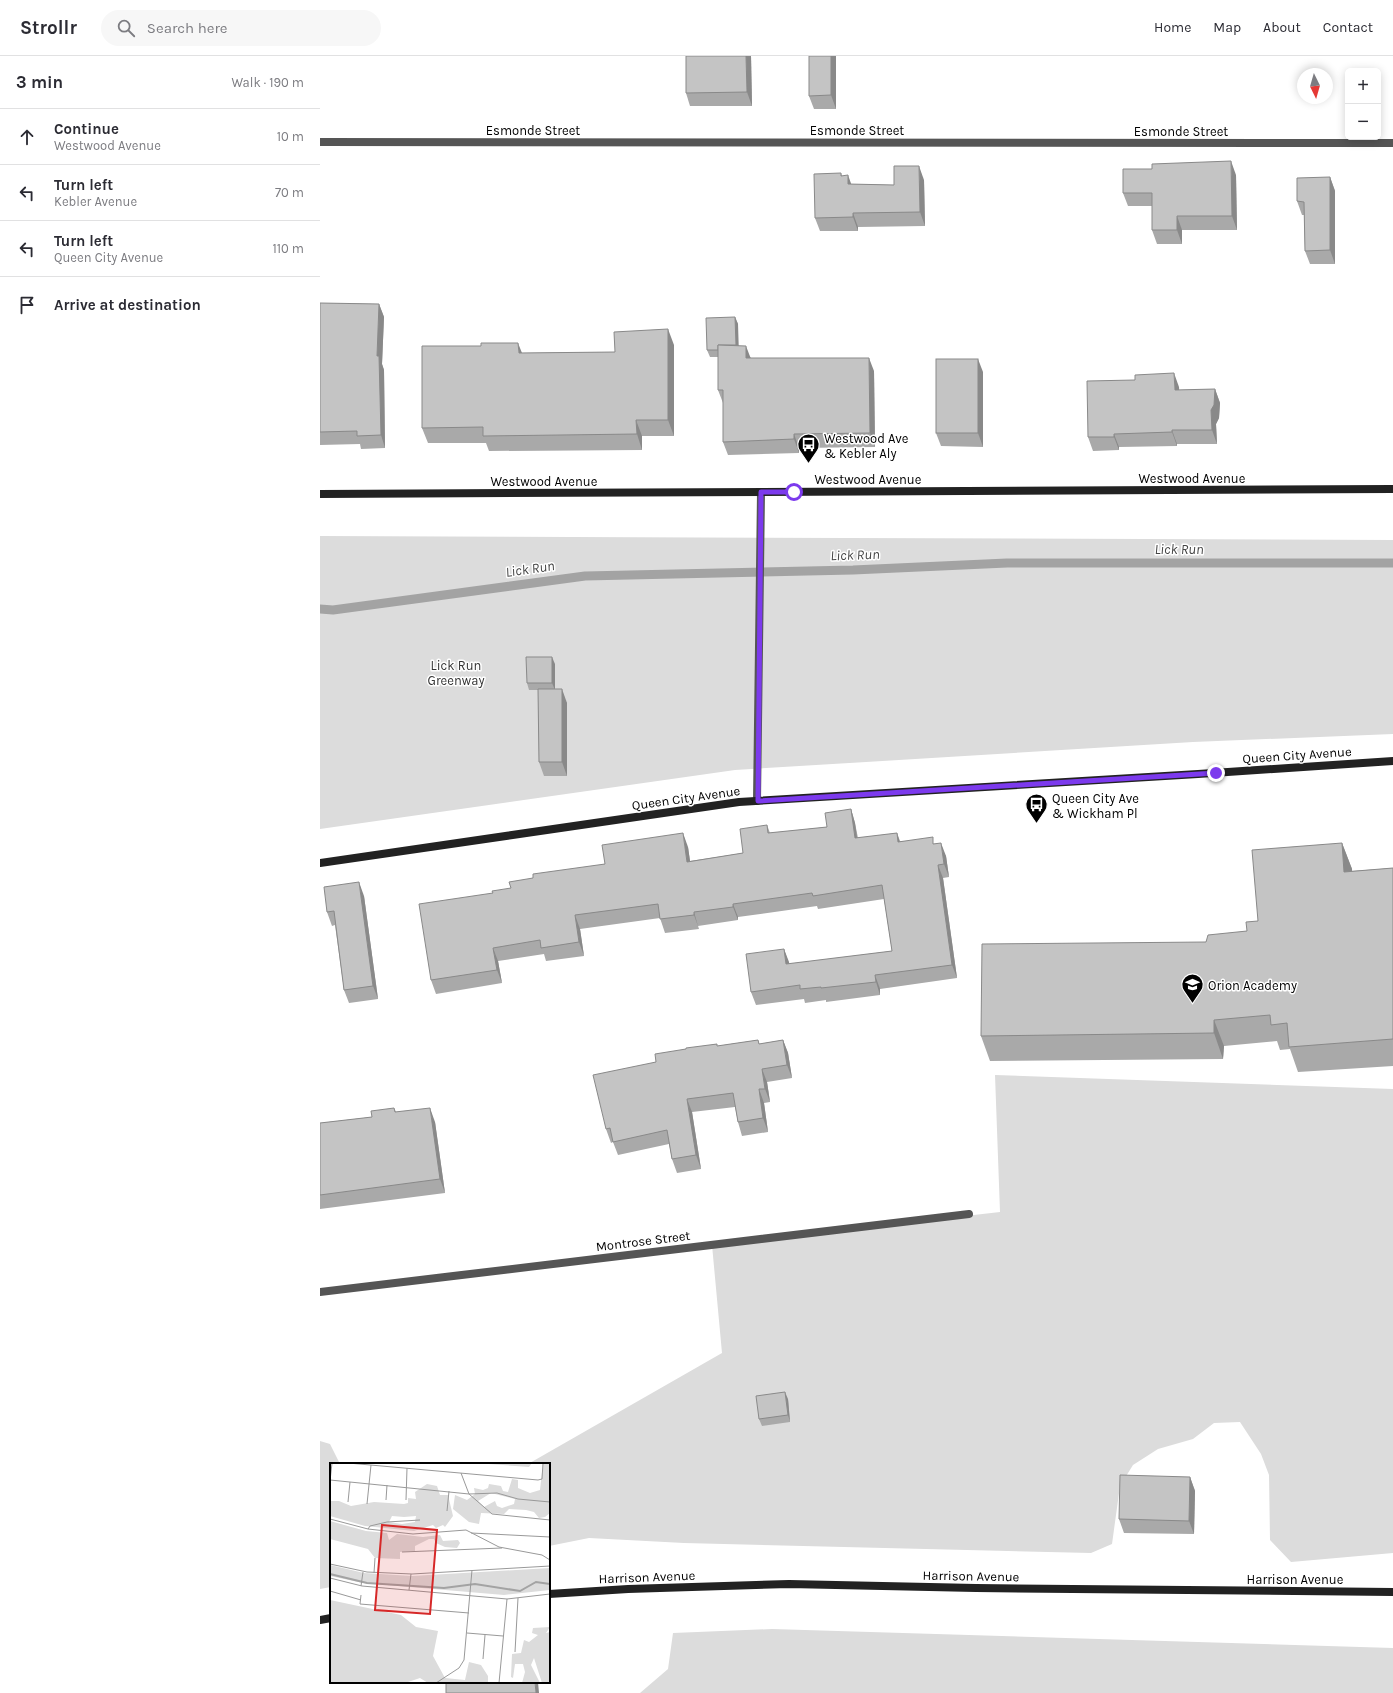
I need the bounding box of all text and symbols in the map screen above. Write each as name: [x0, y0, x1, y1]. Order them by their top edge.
search box: [101, 10, 381, 46]
text: Strollr: [20, 17, 77, 39]
icon: search: [115, 17, 137, 39]
text: Search here: [147, 19, 228, 37]
text: Home: [1154, 19, 1191, 36]
text: Map: [1213, 19, 1241, 36]
text: About: [1263, 19, 1301, 36]
text: Contact: [1323, 19, 1373, 36]
north arrow: [1297, 68, 1333, 104]
map controls: [1345, 68, 1381, 140]
button: +: [1345, 68, 1381, 104]
text: 3 min: [16, 72, 63, 92]
text: Walk · 190 m: [231, 75, 304, 90]
button: −: [1345, 104, 1381, 140]
text: Continue: [54, 120, 119, 138]
street label: Esmonde Street: [486, 123, 580, 138]
street label: Esmonde Street: [810, 123, 904, 138]
street label: Esmonde Street: [1134, 124, 1228, 139]
icon: ahead: [16, 126, 38, 148]
text: 10 m: [277, 129, 304, 144]
text: Westwood Avenue: [54, 138, 161, 153]
text: Turn left: [54, 176, 113, 194]
icon: left: [16, 182, 38, 204]
text: 70 m: [275, 185, 304, 200]
text: Kebler Avenue: [54, 194, 137, 209]
text: Turn left: [54, 232, 113, 250]
icon: left: [16, 238, 38, 260]
text: 110 m: [272, 241, 304, 256]
text: Queen City Avenue: [54, 250, 163, 265]
icon: arrive: [16, 294, 38, 316]
text: Arrive at destination: [54, 296, 201, 314]
place label: Westwood Ave & Kebler Aly: [824, 431, 909, 461]
bus stop icon: Westwood Ave & Kebler Aly: [796, 432, 822, 465]
street label: Westwood Avenue: [1139, 471, 1246, 486]
street label: Westwood Avenue: [815, 472, 922, 487]
street label: Westwood Avenue: [491, 474, 598, 489]
route start: [785, 483, 803, 501]
water label: Lick Run: [1154, 541, 1204, 558]
water label: Lick Run: [830, 546, 880, 564]
water label: Lick Run: [504, 557, 556, 581]
park label: Lick Run Greenway: [428, 658, 484, 688]
street label: Queen City Avenue: [1242, 744, 1352, 766]
route end: [1207, 764, 1225, 782]
street label: Queen City Avenue: [631, 783, 741, 813]
place label: Queen City Ave & Wickham Pl: [1052, 791, 1139, 821]
bus stop icon: Queen City Ave & Wickham Pl: [1024, 792, 1050, 825]
school or university icon: Orion Academy: [1179, 972, 1205, 1005]
place label: Orion Academy: [1208, 978, 1297, 993]
street label: Montrose Street: [595, 1228, 691, 1254]
inset map: [330, 1463, 550, 1683]
street label: Harrison Avenue: [598, 1568, 696, 1586]
street label: Harrison Avenue: [922, 1568, 1020, 1584]
street label: Harrison Avenue: [1247, 1572, 1344, 1587]

